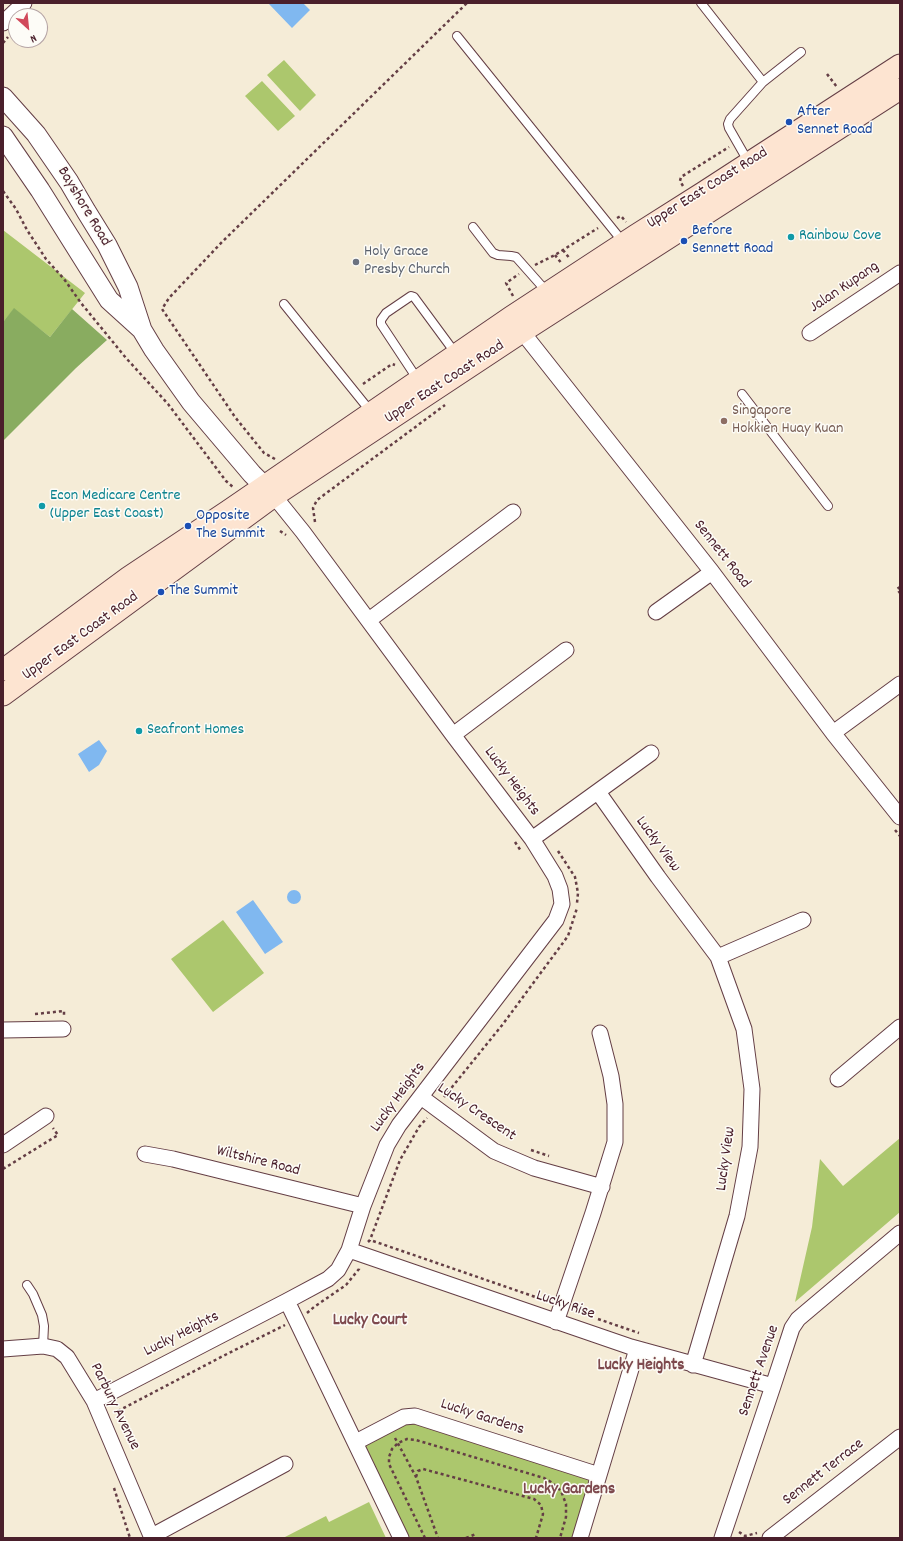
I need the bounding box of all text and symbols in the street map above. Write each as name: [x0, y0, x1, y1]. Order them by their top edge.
north arrow: [8, 8, 48, 48]
text: N: [27, 29, 39, 46]
place label: After Sennet Road: [797, 103, 872, 141]
marker: After Sennet Road: [784, 117, 794, 127]
street label: Upper East Coast Road: [644, 144, 772, 234]
street label: Bayshore Road: [52, 164, 114, 250]
place label: Before Sennett Road: [692, 222, 773, 260]
place label: Rainbow Cove: [799, 227, 881, 247]
marker: Rainbow Cove: [786, 232, 796, 242]
marker: Before Sennett Road: [679, 236, 689, 246]
place label: Holy Grace Presby Church: [364, 243, 450, 281]
marker: Holy Grace Presby Church: [351, 257, 361, 267]
street label: Jalan Kupang: [807, 258, 883, 318]
street label: Upper East Coast Road: [382, 337, 508, 429]
place label: Singapore Hokkien Huay Kuan: [732, 402, 843, 440]
marker: Singapore Hokkien Huay Kuan: [719, 416, 729, 426]
place label: Econ Medicare Centre (Upper East Coast): [50, 487, 181, 525]
marker: Econ Medicare Centre (Upper East Coast): [37, 501, 47, 511]
place label: Opposite The Summit: [196, 507, 265, 545]
street label: Sennett Road: [688, 517, 754, 593]
marker: Opposite The Summit: [183, 521, 193, 531]
place label: The Summit: [169, 582, 238, 602]
marker: The Summit: [156, 587, 166, 597]
street label: Upper East Coast Road: [19, 588, 143, 686]
place label: Seafront Homes: [147, 721, 244, 741]
marker: Seafront Homes: [134, 726, 144, 736]
street label: Lucky Heights: [479, 744, 543, 820]
street label: Lucky View: [630, 813, 684, 877]
street label: Lucky Heights: [367, 1059, 431, 1137]
street label: Lucky Crescent: [433, 1080, 519, 1146]
street label: Lucky View: [713, 1126, 741, 1192]
street label: Wiltshire Road: [214, 1142, 302, 1182]
street label: Lucky Rise: [533, 1287, 597, 1325]
street label: Lucky Heights: [141, 1308, 223, 1362]
district label: Lucky Court: [333, 1312, 407, 1332]
street label: Sennett Avenue: [735, 1323, 785, 1419]
district label: Lucky Heights: [598, 1357, 684, 1377]
street label: Parbury Avenue: [85, 1360, 143, 1454]
street label: Lucky Gardens: [438, 1395, 526, 1441]
street label: Sennett Terrace: [780, 1435, 868, 1511]
district label: Lucky Gardens: [523, 1481, 615, 1501]

